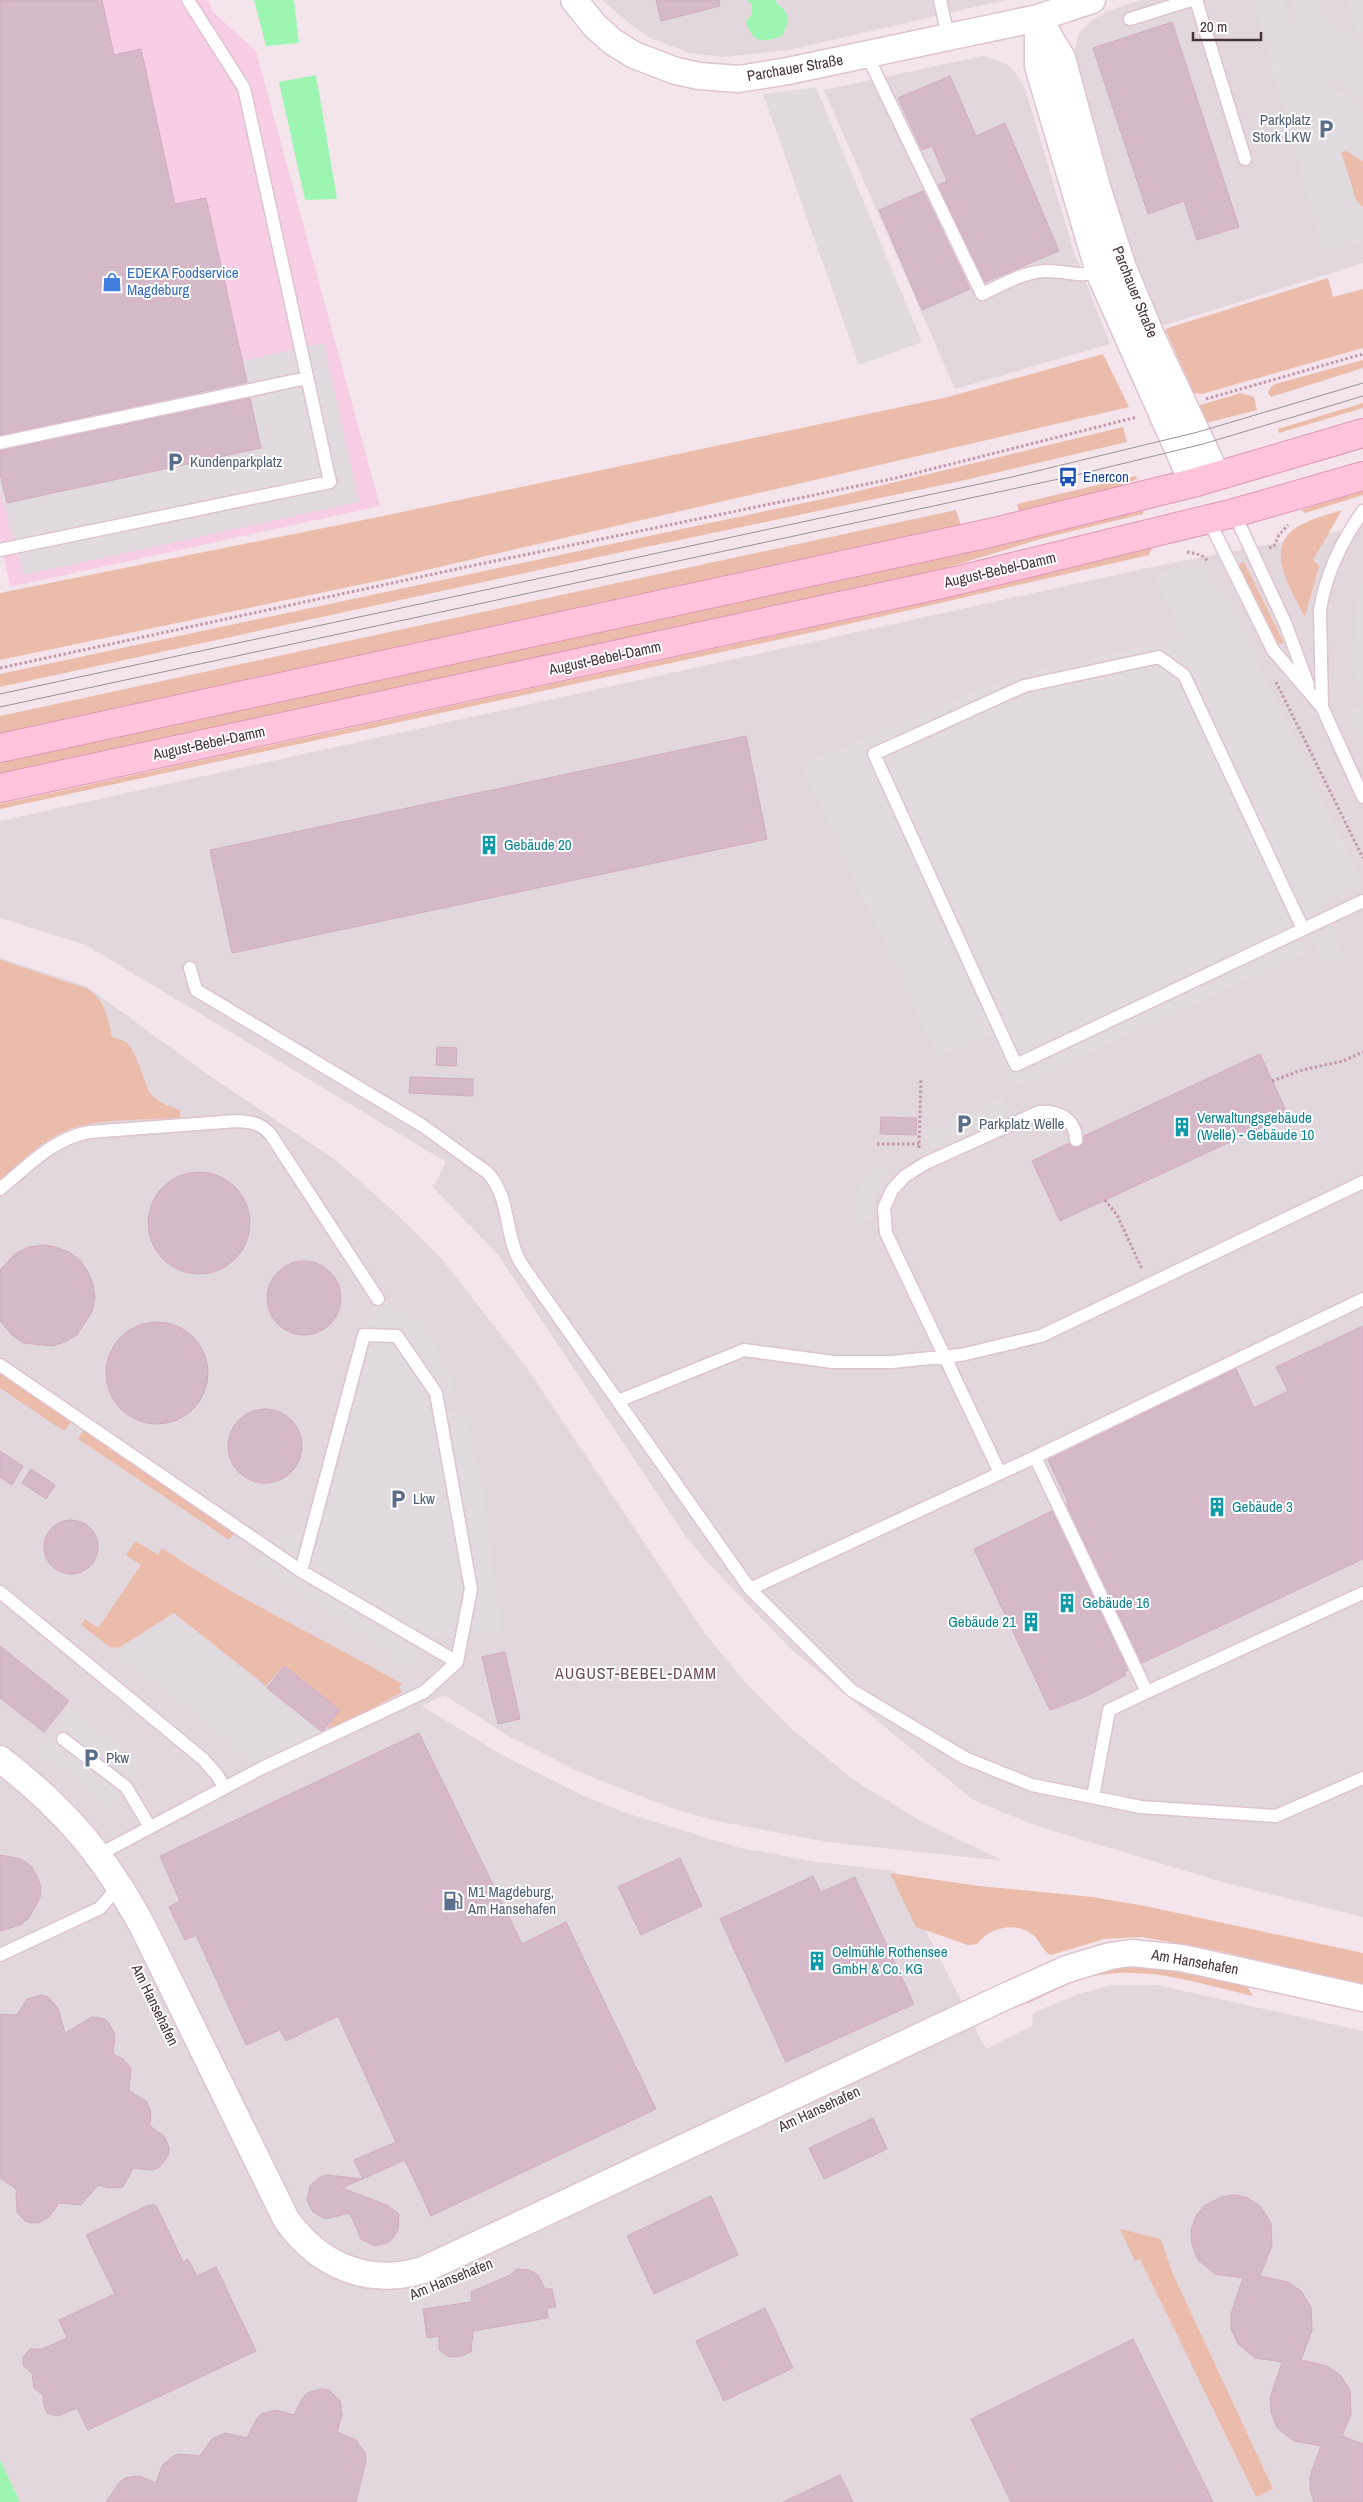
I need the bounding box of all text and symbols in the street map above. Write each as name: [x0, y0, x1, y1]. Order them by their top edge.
scale bar: [1193, 10, 1260, 42]
text: 20 m: [1200, 16, 1227, 37]
street label: Parchauer Straße: [745, 49, 845, 86]
place label: Parkplatz Stork LKW: [1252, 109, 1311, 147]
parking icon: Parkplatz Stork LKW: [1315, 118, 1337, 140]
street label: Parchauer Straße: [1108, 243, 1163, 341]
place label: EDEKA Foodservice Magdeburg: [127, 262, 239, 300]
shop icon: EDEKA Foodservice Magdeburg: [101, 271, 123, 293]
parking icon: Kundenparkplatz: [164, 451, 186, 473]
place label: Kundenparkplatz: [190, 451, 282, 472]
bus stop icon: Enercon: [1057, 466, 1079, 488]
place label: Enercon: [1083, 466, 1129, 487]
street label: August-Bebel-Damm: [941, 546, 1058, 593]
street label: August-Bebel-Damm: [546, 635, 663, 680]
street label: August-Bebel-Damm: [150, 720, 267, 765]
building icon: Gebäude 20: [478, 834, 500, 856]
place label: Gebäude 20: [504, 834, 572, 855]
place label: Verwaltungsgebäude (Welle) - Gebäude 10: [1197, 1107, 1315, 1145]
parking icon: Parkplatz Welle: [953, 1113, 975, 1135]
place label: Parkplatz Welle: [979, 1113, 1064, 1134]
building icon: Verwaltungsgebäude (Welle) - Gebäude 10: [1171, 1116, 1193, 1138]
parking icon: Lkw: [387, 1488, 409, 1510]
place label: Lkw: [413, 1488, 435, 1509]
building icon: Gebäude 3: [1206, 1496, 1228, 1518]
place label: Gebäude 3: [1232, 1496, 1293, 1517]
building icon: Gebäude 16: [1056, 1592, 1078, 1614]
place label: Gebäude 16: [1082, 1592, 1150, 1613]
place label: Gebäude 21: [948, 1611, 1016, 1632]
building icon: Gebäude 21: [1020, 1611, 1042, 1633]
district label: AUGUST-BEBEL-DAMM: [554, 1662, 717, 1684]
parking icon: Pkw: [80, 1747, 102, 1769]
place label: Pkw: [106, 1747, 129, 1768]
place label: M1 Magdeburg, Am Hansehafen: [467, 1881, 556, 1919]
fuel station icon: M1 Magdeburg, Am Hansehafen: [442, 1890, 464, 1912]
place label: Oelmühle Rothensee GmbH & Co. KG: [832, 1941, 948, 1979]
street label: Am Hansehafen: [1149, 1943, 1240, 1980]
building icon: Oelmühle Rothensee GmbH & Co. KG: [806, 1950, 828, 1972]
street label: Am Hansehafen: [126, 1960, 184, 2049]
street label: Am Hansehafen: [773, 2080, 863, 2137]
street label: Am Hansehafen: [405, 2252, 496, 2305]

